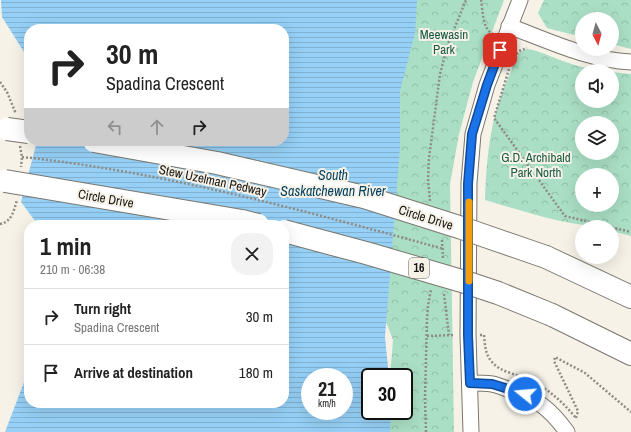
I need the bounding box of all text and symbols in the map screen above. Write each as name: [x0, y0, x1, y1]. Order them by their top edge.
north arrow: [575, 12, 619, 56]
map controls: [575, 12, 619, 264]
park label: Meewasin Park: [420, 26, 468, 58]
pin: [483, 33, 517, 67]
text: 30 m: [106, 35, 158, 73]
icon: arrive: [489, 39, 511, 61]
icon: right: [40, 40, 92, 92]
button: sound: [575, 64, 619, 108]
text: Spadina Crescent: [106, 71, 224, 96]
icon: left: [104, 116, 126, 138]
icon: ahead: [146, 116, 168, 138]
icon: right: [188, 116, 210, 138]
button: layers: [575, 116, 619, 160]
park label: G.D. Archibald Park North: [501, 149, 571, 181]
street label: Stew Uzelman Pedway: [158, 161, 269, 200]
water label: South Saskatchewan River: [280, 166, 387, 200]
button: +: [575, 168, 619, 212]
street label: Circle Drive: [77, 185, 135, 212]
street label: Circle Drive: [396, 201, 455, 234]
button: −: [575, 220, 619, 264]
text: 1 min: [40, 230, 91, 262]
button: close: [231, 233, 273, 275]
road number: 16: [409, 258, 429, 278]
text: 210 m · 06:38: [40, 261, 105, 278]
text: Turn right: [74, 298, 131, 319]
icon: right: [40, 306, 62, 328]
text: 30 m: [246, 306, 273, 327]
text: Spadina Crescent: [74, 319, 159, 336]
icon: arrive: [40, 362, 62, 384]
text: Arrive at destination: [74, 362, 193, 383]
text: 180 m: [239, 362, 273, 383]
speed limit sign: 30: [361, 368, 413, 420]
position arrow: [504, 373, 546, 415]
text: 21: [318, 375, 336, 402]
text: km/h: [318, 397, 336, 410]

